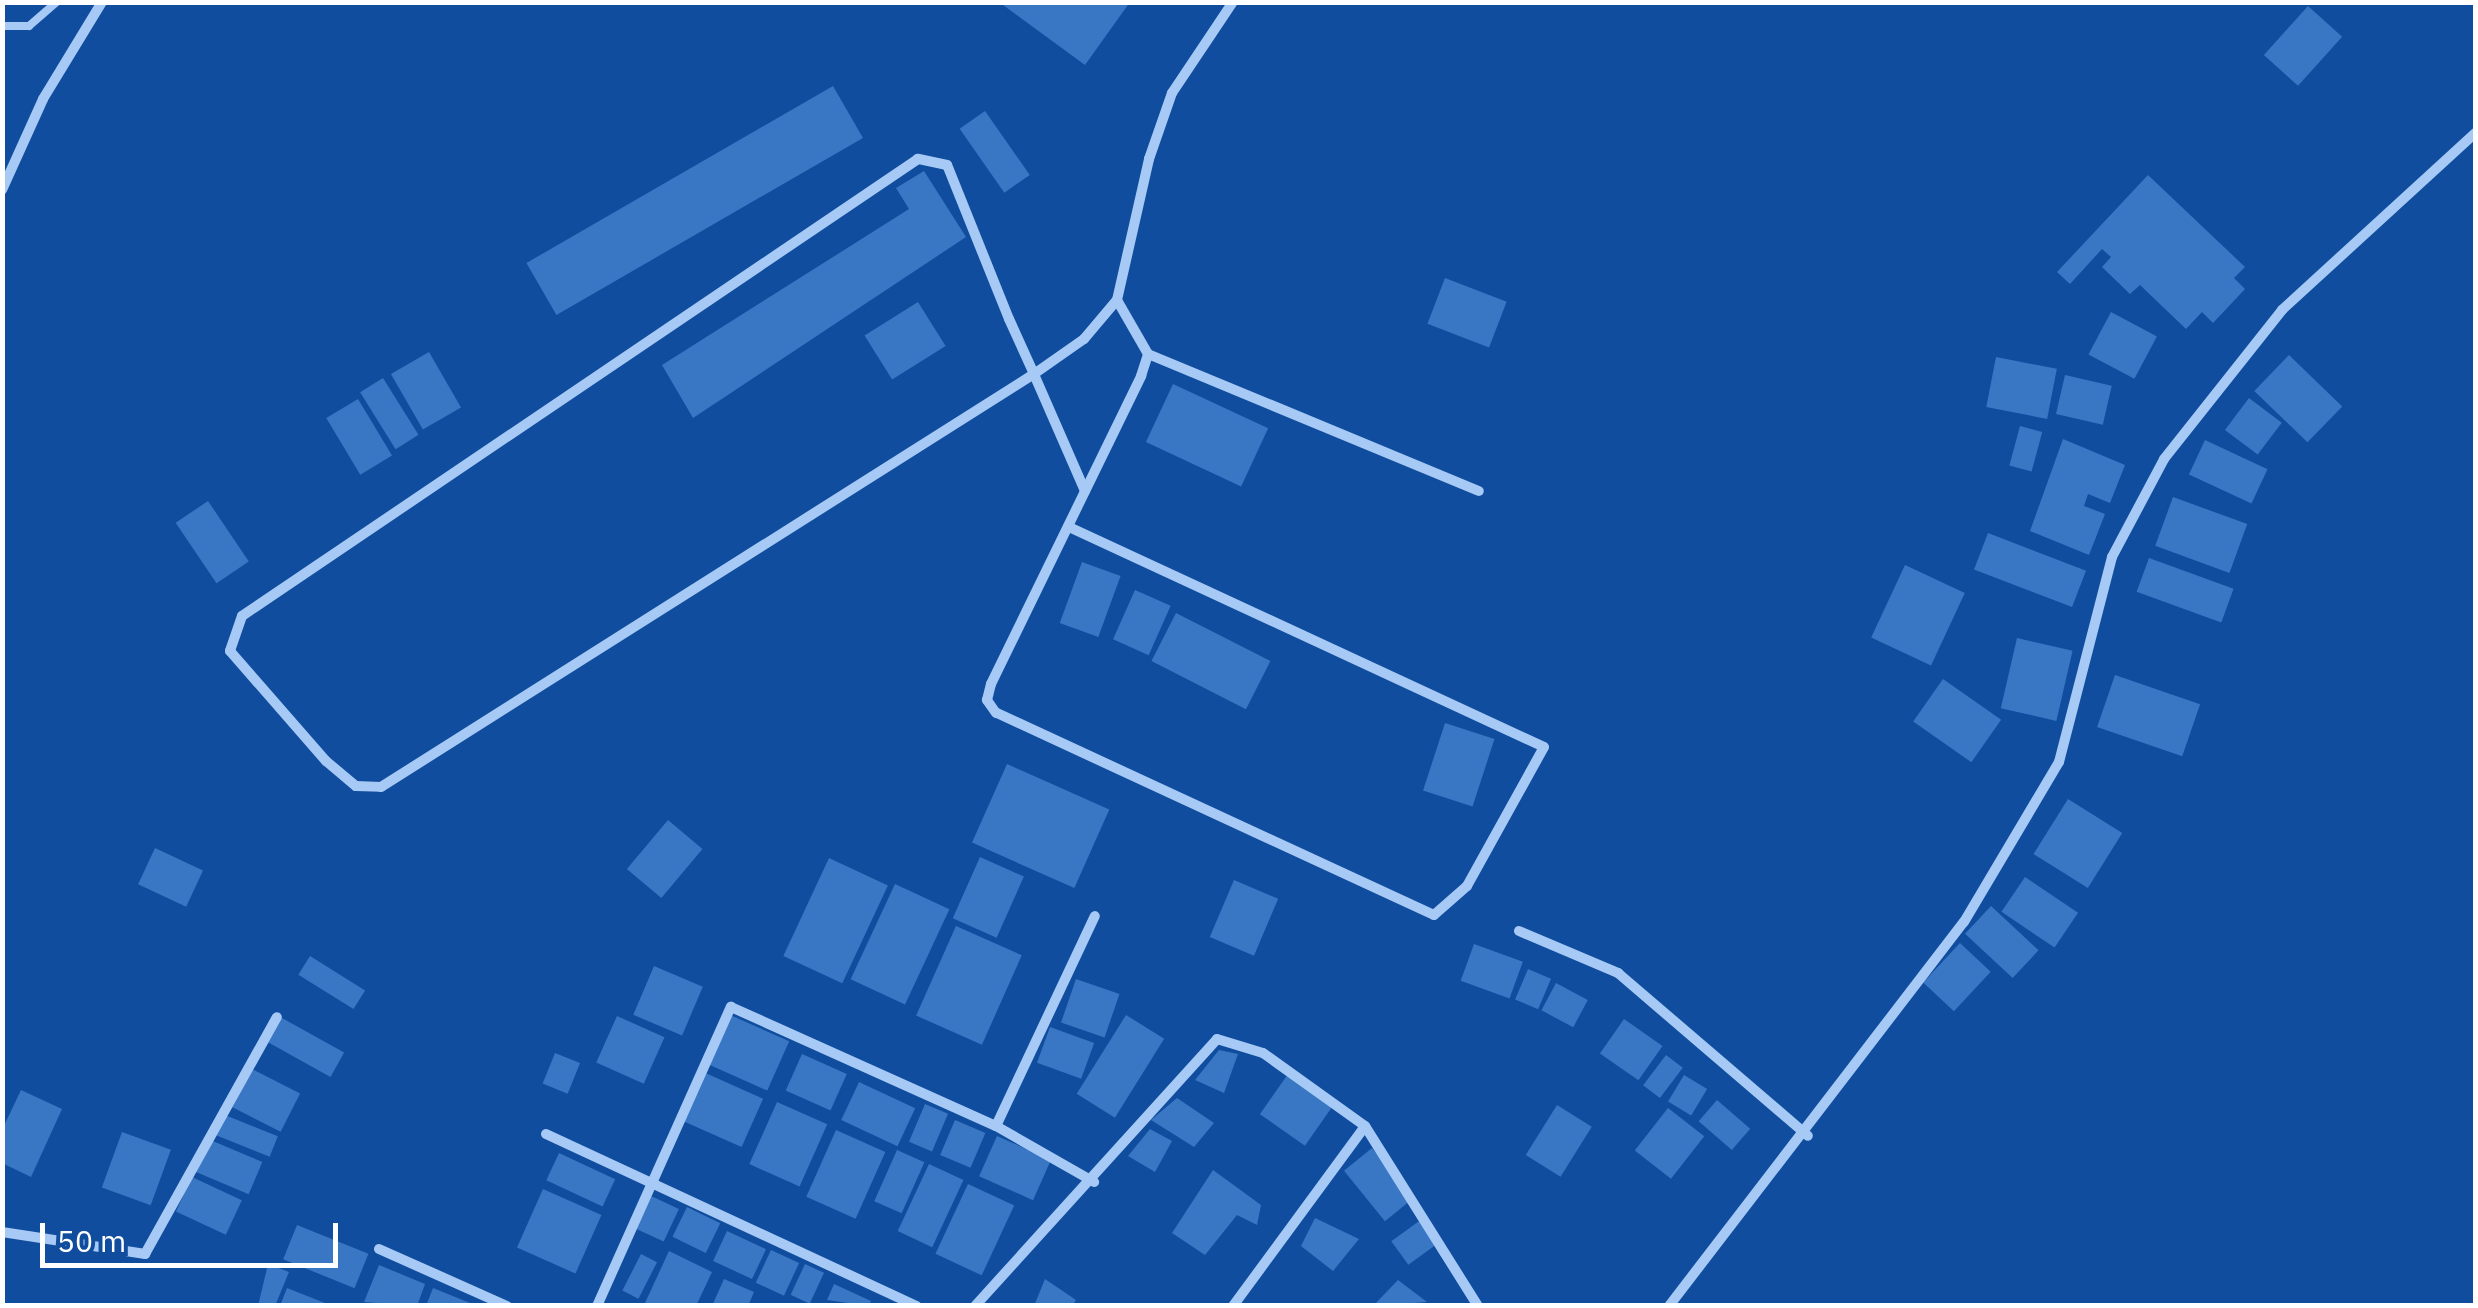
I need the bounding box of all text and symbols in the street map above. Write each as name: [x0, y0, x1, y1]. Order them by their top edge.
scale bar: [45, 1203, 342, 1265]
text: 50 m: [57, 1221, 126, 1260]

